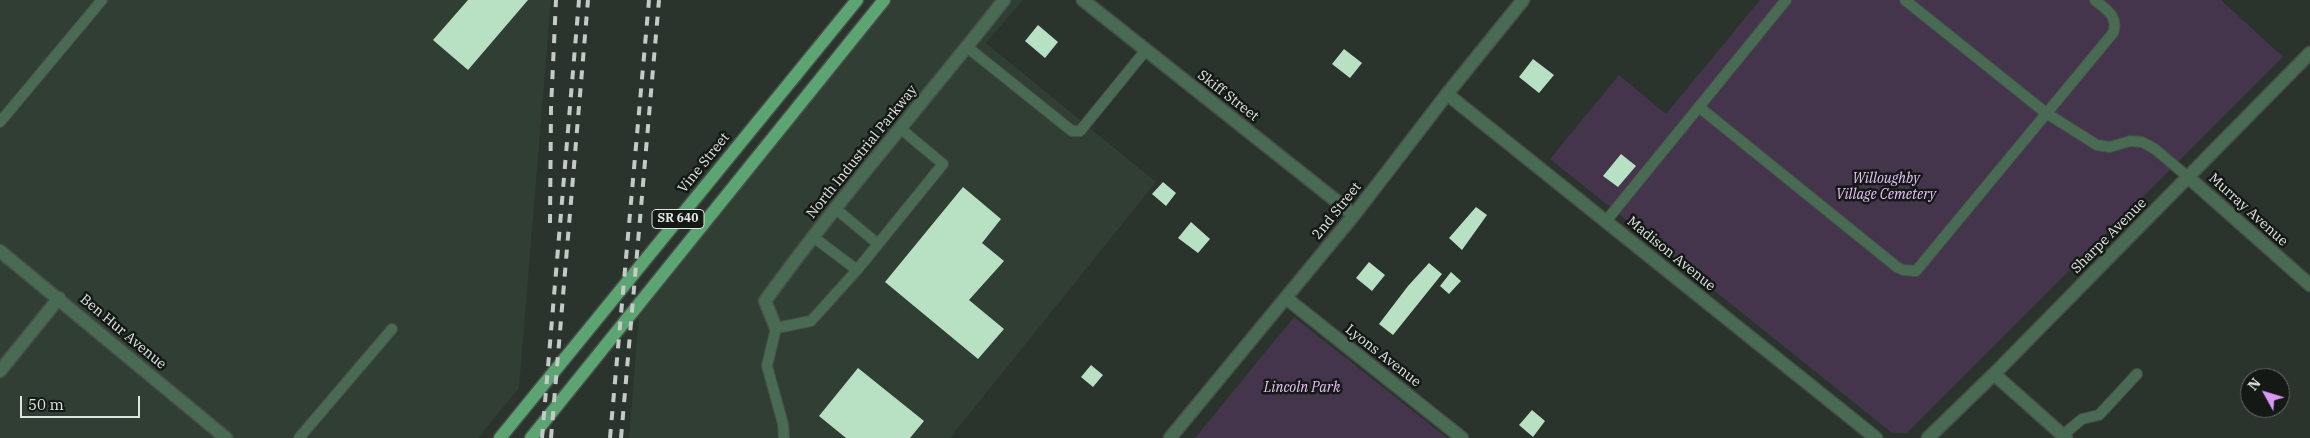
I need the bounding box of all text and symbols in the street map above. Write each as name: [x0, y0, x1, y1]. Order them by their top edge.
street label: Skiff Street: [1194, 67, 1262, 125]
street label: North Industrial Parkway: [803, 82, 921, 222]
street label: Vine Street: [675, 130, 733, 196]
street label: Murray Avenue: [2205, 170, 2291, 250]
park label: Willoughby Village Cemetery: [1836, 171, 1936, 203]
street label: 2nd Street: [1309, 179, 1365, 243]
street label: Sharpe Avenue: [2068, 195, 2150, 277]
road number: SR 640: [652, 210, 704, 228]
street label: Madison Avenue: [1623, 213, 1719, 295]
street label: Ben Hur Avenue: [76, 291, 170, 373]
street label: Lyons Avenue: [1342, 321, 1424, 391]
north arrow: [2240, 368, 2290, 418]
text: N: [2244, 374, 2265, 394]
park label: Lincoln Park: [1264, 380, 1340, 396]
scale bar: [22, 386, 142, 418]
text: 50 m: [28, 395, 64, 414]

